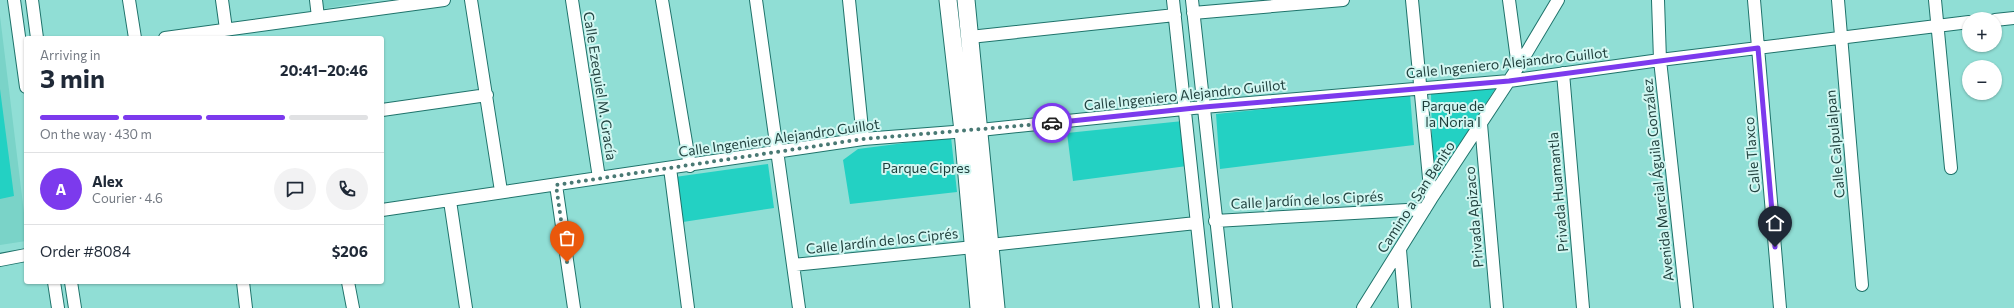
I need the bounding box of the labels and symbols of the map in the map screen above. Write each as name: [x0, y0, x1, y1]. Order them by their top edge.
street label: Calle Ezequiel M. Gracía: [580, 10, 621, 161]
street label: Calle Ingeniero Alejandro Guillot: [1405, 43, 1609, 82]
street label: Calle Ingeniero Alejandro Guillot: [1083, 75, 1287, 114]
street label: Avenida Marcial Águila González: [1638, 78, 1677, 282]
street label: Calle Calpulalpan: [1821, 89, 1848, 199]
park label: Parque de la Noria I: [1422, 97, 1485, 130]
courier: [1032, 103, 1072, 143]
street label: Calle Ingeniero Alejandro Guillot: [677, 115, 881, 160]
street label: Calle Tlaxco: [1740, 116, 1763, 194]
street label: Privada Huamantla: [1544, 131, 1571, 253]
street label: Camino a San Benito: [1373, 138, 1458, 256]
park label: Parque Cipres: [882, 159, 970, 176]
street label: Privada Apizaco: [1461, 166, 1486, 268]
street label: Calle Jardín de los Ciprés: [1230, 187, 1384, 212]
pin: [1758, 206, 1792, 247]
pin: [550, 221, 584, 262]
street label: Calle Jardín de los Ciprés: [805, 224, 959, 257]

